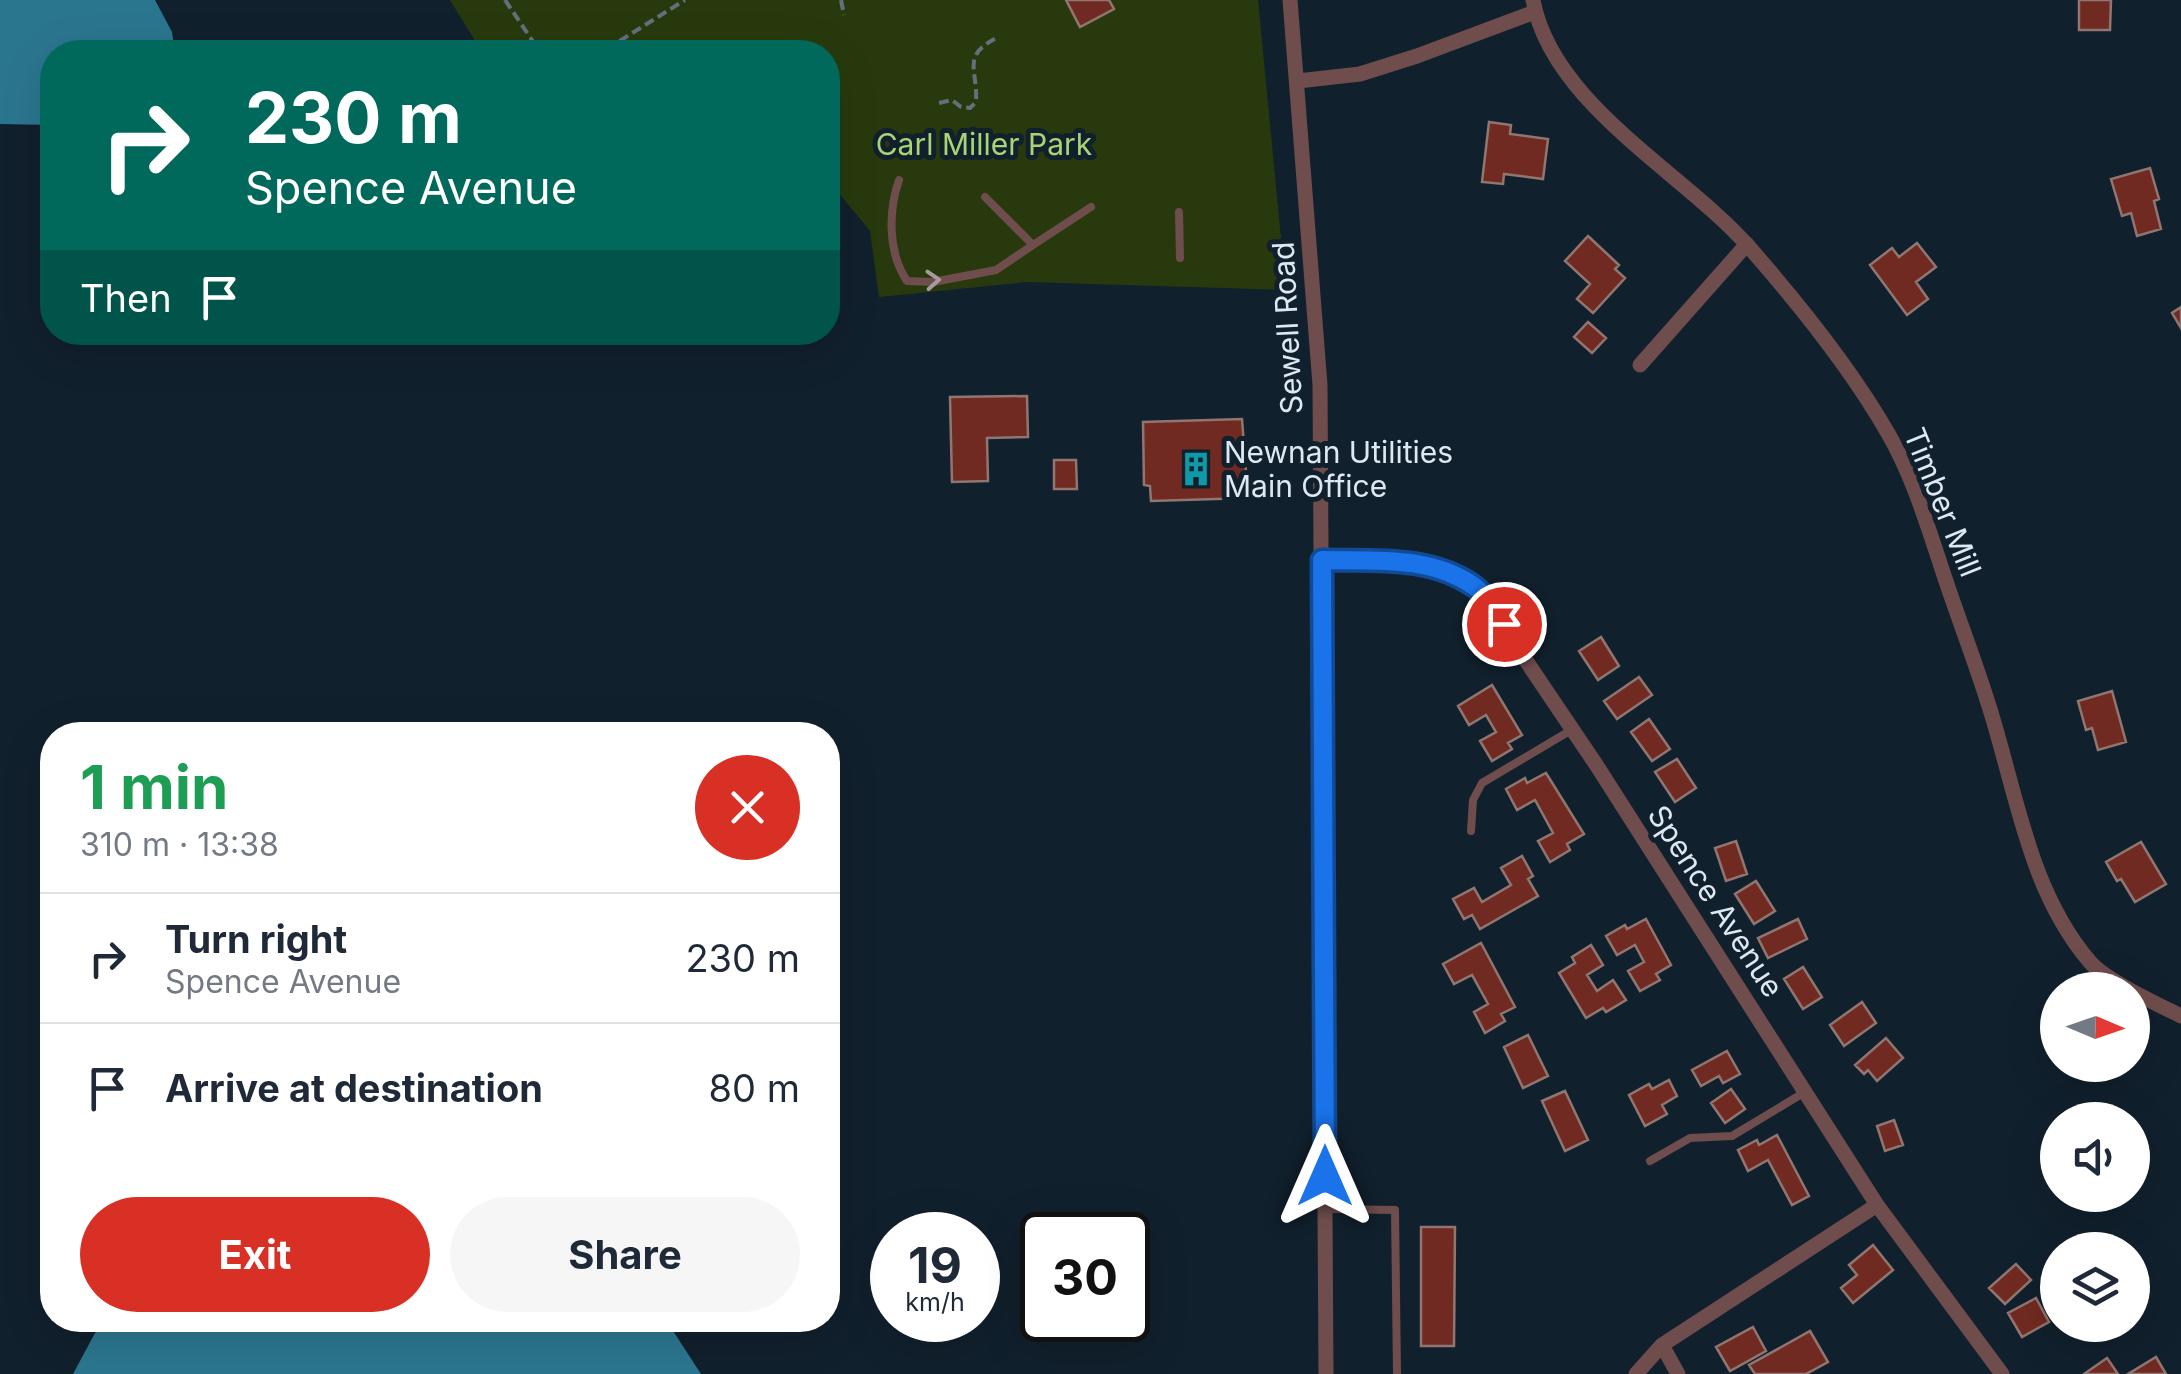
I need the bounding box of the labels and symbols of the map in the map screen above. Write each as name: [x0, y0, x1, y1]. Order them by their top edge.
park label: Carl Miller Park: [876, 126, 1093, 162]
street label: Sewell Road: [1264, 241, 1310, 415]
one-way arrow: [926, 270, 942, 291]
street label: Timber Mill: [1897, 422, 1989, 582]
place label: Newnan Utilities Main Office: [1224, 434, 1453, 504]
building icon: Newnan Utilities Main Office: [1177, 450, 1215, 488]
pin: [1462, 582, 1547, 667]
street label: Spence Avenue: [1641, 798, 1791, 1004]
north arrow: [2040, 972, 2150, 1082]
position arrow: [1273, 1124, 1377, 1228]
speed limit sign: 30: [1020, 1212, 1150, 1342]

